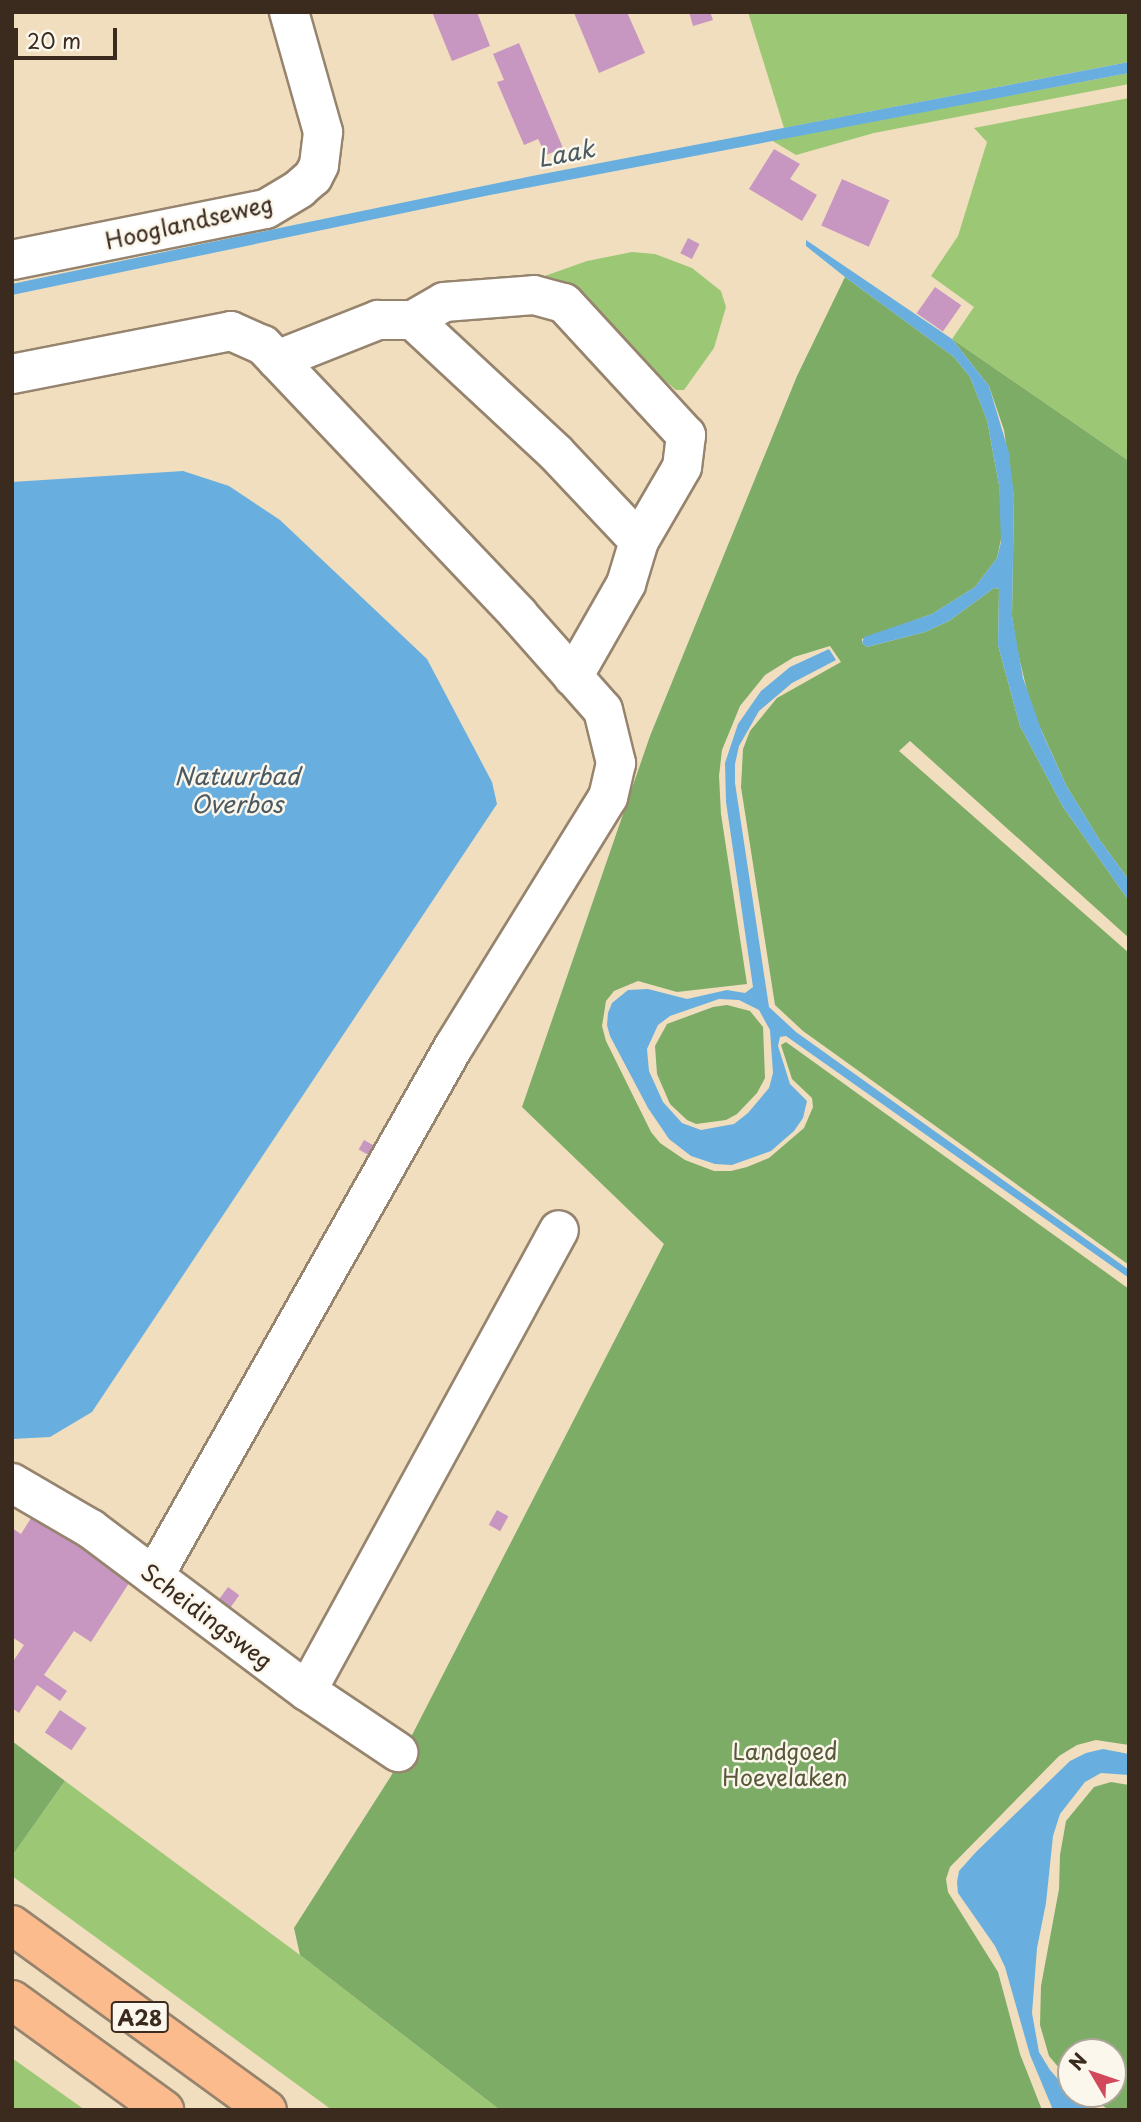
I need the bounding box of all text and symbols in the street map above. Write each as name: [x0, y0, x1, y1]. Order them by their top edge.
scale bar: [18, 14, 121, 58]
text: 20 m: [27, 24, 81, 56]
water label: Laak: [535, 133, 597, 173]
street label: Hooglandseweg: [102, 189, 276, 255]
water label: Natuurbad Overbos: [174, 762, 300, 818]
street label: Scheidingsweg: [136, 1558, 278, 1674]
park label: Landgoed Hoevelaken: [722, 1737, 848, 1791]
road number: A28: [110, 2000, 170, 2035]
north arrow: [1057, 2038, 1127, 2108]
text: N: [1062, 2046, 1093, 2076]

